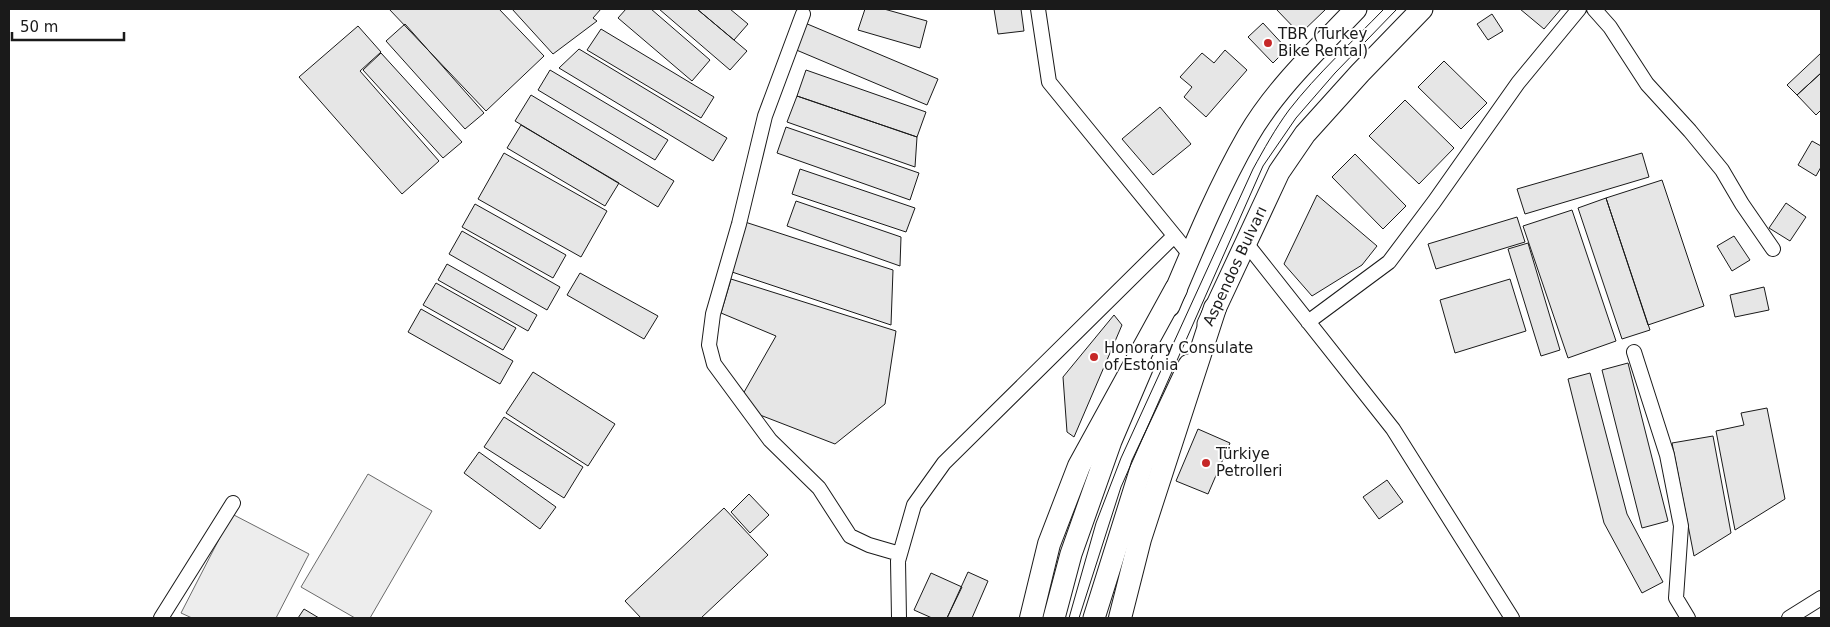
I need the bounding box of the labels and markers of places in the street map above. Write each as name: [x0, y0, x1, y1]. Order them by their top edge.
place label: TBR (Turkey Bike Rental): [1277, 25, 1368, 60]
marker: TBR (Turkey Bike Rental): [1262, 37, 1274, 49]
place label: Honorary Consulate of Estonia: [1104, 339, 1253, 374]
marker: Honorary Consulate of Estonia: [1088, 351, 1100, 363]
place label: Türkiye Petrolleri: [1215, 445, 1283, 480]
marker: Türkiye Petrolleri: [1200, 457, 1212, 469]

